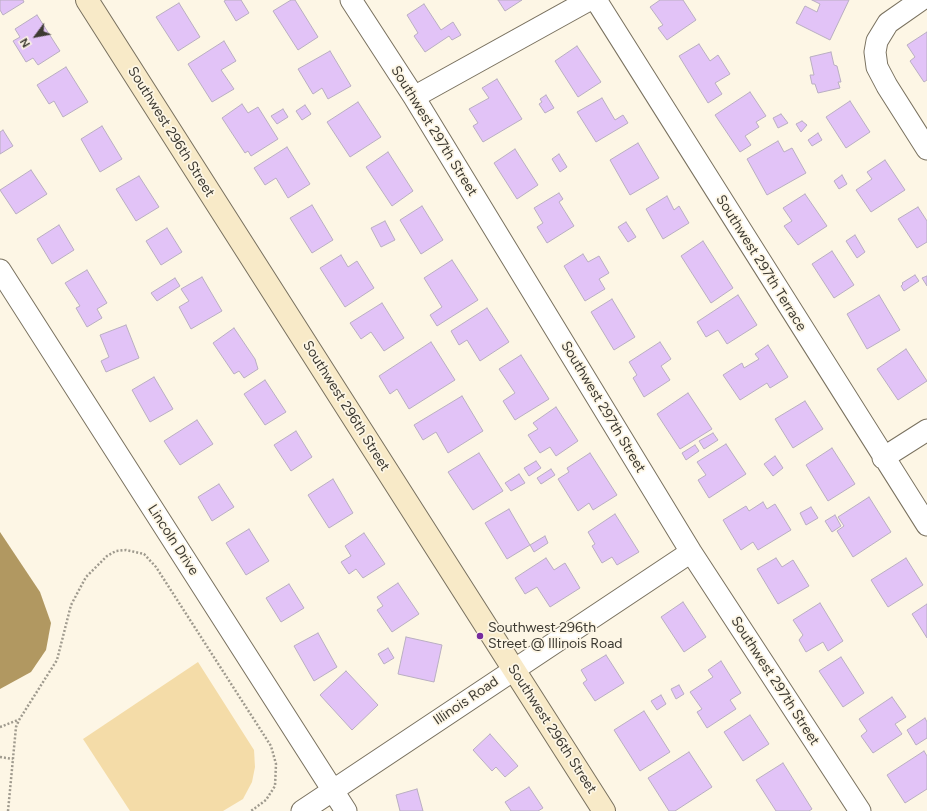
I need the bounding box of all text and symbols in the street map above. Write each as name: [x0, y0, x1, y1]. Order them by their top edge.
north arrow: [16, 16, 56, 56]
text: N: [18, 36, 33, 50]
street label: Southwest 297th Street: [387, 63, 481, 199]
street label: Southwest 296th Street: [124, 64, 218, 200]
street label: Southwest 297th Terrace: [712, 192, 810, 334]
street label: Southwest 296th Street: [299, 338, 393, 474]
street label: Southwest 297th Street: [557, 338, 649, 476]
street label: Lincoln Drive: [144, 502, 202, 578]
street label: Southwest 297th Street: [727, 613, 823, 749]
place label: Southwest 296th Street @ Illinois Road: [488, 620, 623, 652]
marker: Southwest 296th Street @ Illinois Road: [475, 631, 485, 641]
street label: Southwest 296th Street: [504, 661, 600, 797]
street label: Illinois Road: [430, 673, 502, 729]

